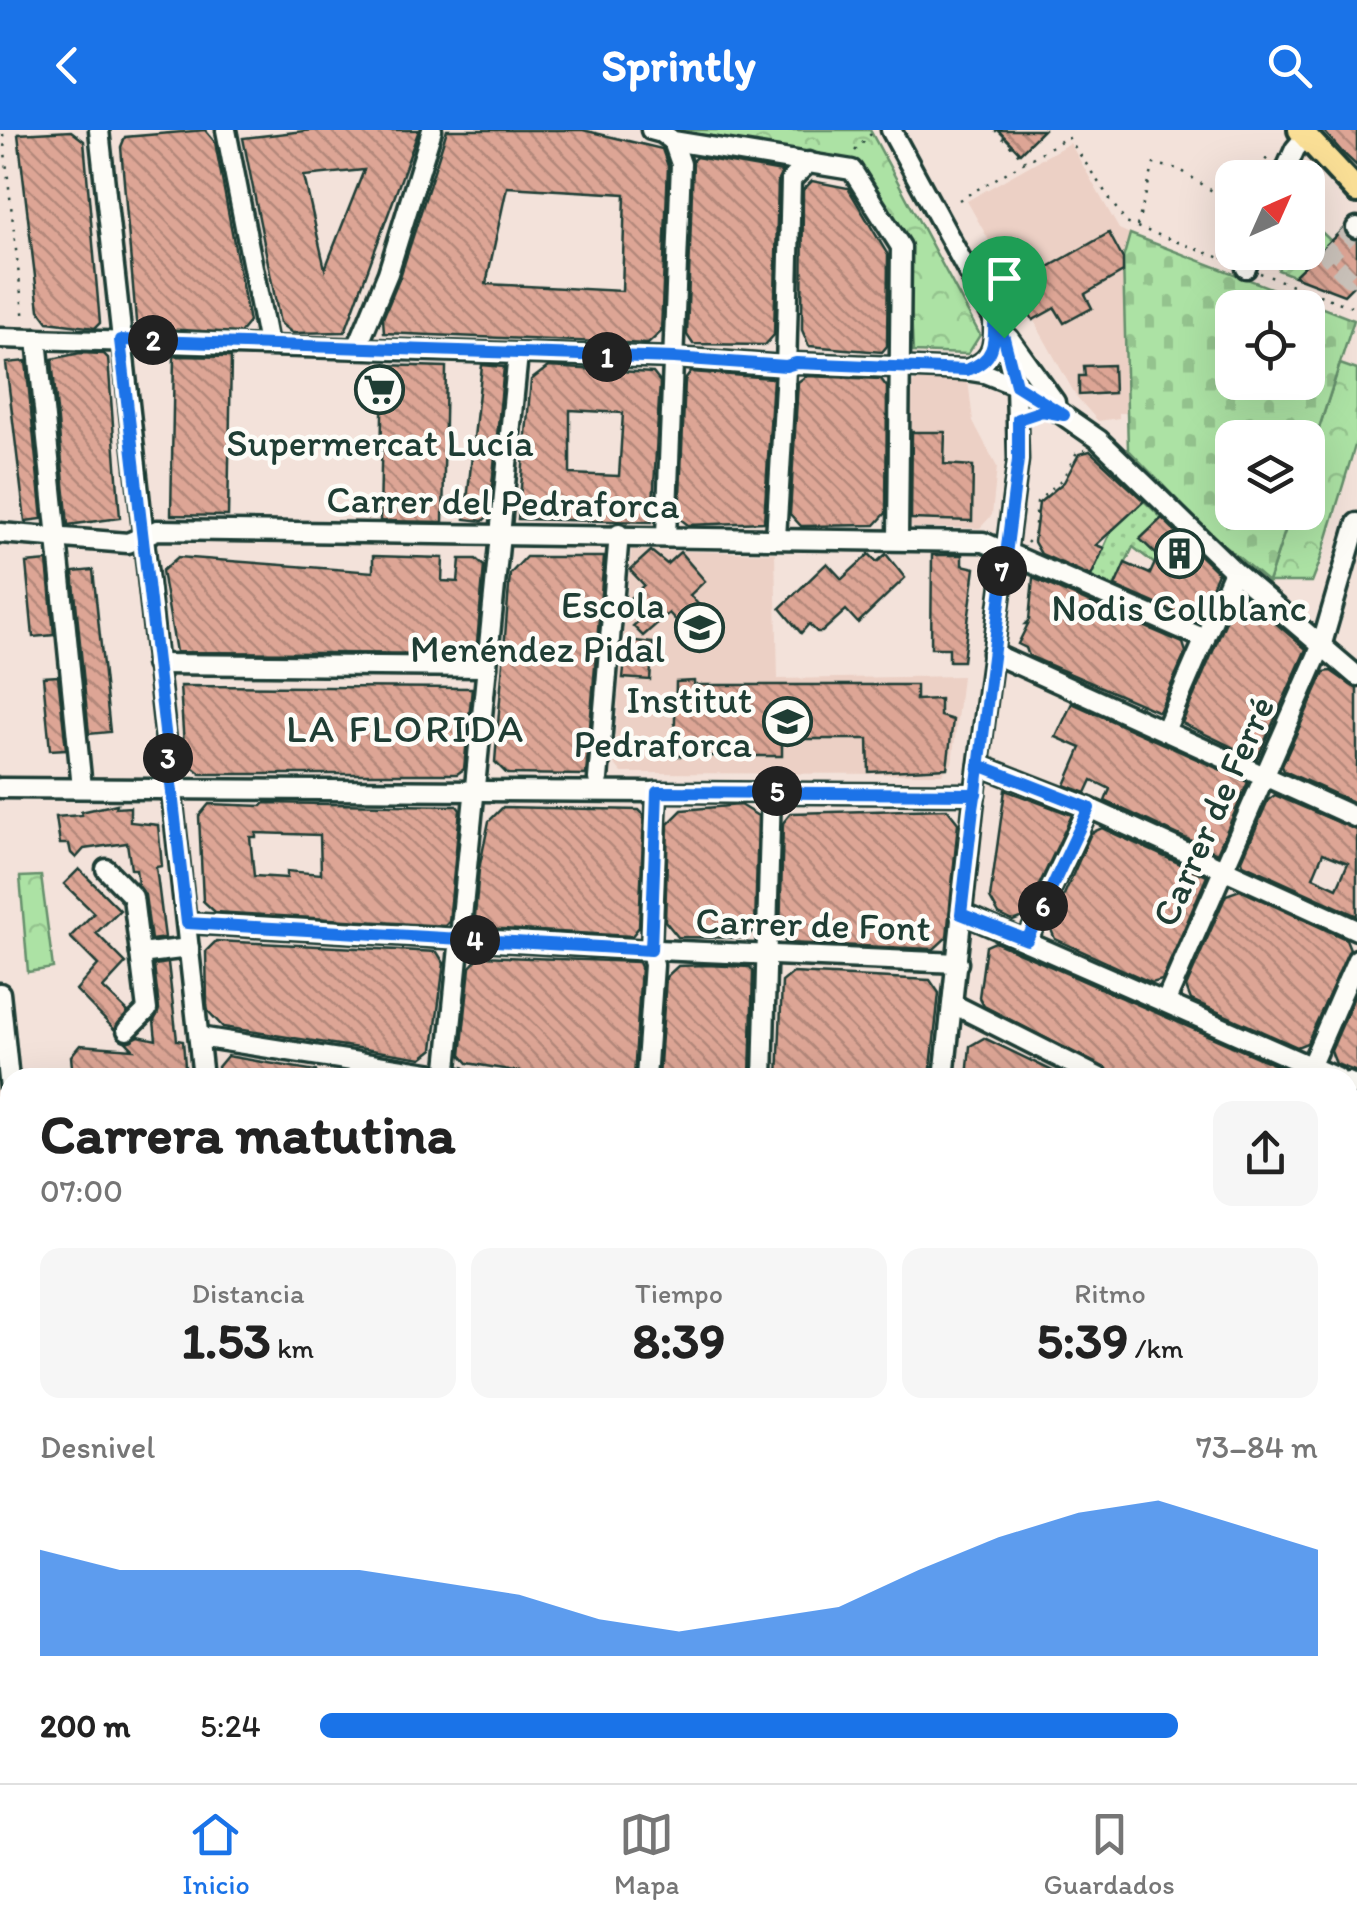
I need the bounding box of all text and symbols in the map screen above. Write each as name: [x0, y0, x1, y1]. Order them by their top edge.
icon: back: [40, 38, 95, 93]
text: Sprintly: [601, 38, 756, 92]
icon: search: [1262, 38, 1317, 93]
north arrow: [1215, 160, 1325, 270]
map controls: [1215, 160, 1325, 530]
pin: [962, 236, 1047, 339]
icon: arrive: [977, 251, 1032, 306]
button: locate: [1215, 290, 1325, 400]
pin: 2: [128, 315, 178, 365]
text: 2: [146, 323, 160, 357]
pin: 1: [582, 332, 632, 382]
text: 1: [601, 340, 614, 374]
supermarket icon: Supermercat Lucía: [354, 363, 406, 415]
place label: Supermercat Lucía: [226, 420, 534, 466]
button: layers: [1215, 420, 1325, 530]
street label: Carrer del Pedraforca: [326, 476, 680, 528]
building icon: Nodis Collblanc: [1153, 528, 1205, 580]
pin: 7: [977, 546, 1027, 596]
text: 7: [995, 554, 1009, 588]
place label: Escola Menéndez Pidal: [410, 582, 665, 672]
place label: Nodis Collblanc: [1051, 585, 1307, 631]
school or university icon: Escola Menéndez Pidal: [674, 601, 726, 653]
place label: Institut Pedraforca: [573, 677, 752, 767]
street label: Carrer de Ferré: [1142, 689, 1284, 933]
school or university icon: Institut Pedraforca: [761, 696, 813, 748]
district label: LA FLORIDA: [286, 704, 526, 752]
pin: 3: [143, 733, 193, 783]
text: 3: [160, 741, 176, 775]
pin: 5: [752, 766, 802, 816]
text: 5: [770, 774, 784, 808]
pin: 6: [1018, 881, 1068, 931]
text: 6: [1036, 889, 1050, 923]
street label: Carrer de Font: [695, 897, 931, 951]
pin: 4: [450, 915, 500, 965]
text: 4: [467, 923, 483, 957]
text: Carrera matutina: [40, 1101, 455, 1167]
button: share: [1213, 1101, 1318, 1206]
text: 07:00: [40, 1172, 123, 1210]
text: Distancia: [191, 1276, 305, 1310]
text: Tiempo: [635, 1276, 723, 1310]
text: Ritmo: [1074, 1276, 1146, 1310]
text: 1.53: [182, 1310, 271, 1371]
text: 8:39: [632, 1310, 726, 1371]
text: 5:39: [1036, 1310, 1128, 1371]
text: km: [271, 1331, 314, 1365]
text: /km: [1128, 1331, 1184, 1365]
text: Desnivel: [40, 1428, 155, 1466]
text: 73–84 m: [1196, 1428, 1318, 1466]
text: 200 m: [40, 1707, 130, 1745]
text: 5:24: [200, 1707, 261, 1745]
tab: Inicio: [182, 1807, 250, 1901]
tab: Mapa: [614, 1807, 679, 1901]
tab: Guardados: [1044, 1807, 1175, 1901]

